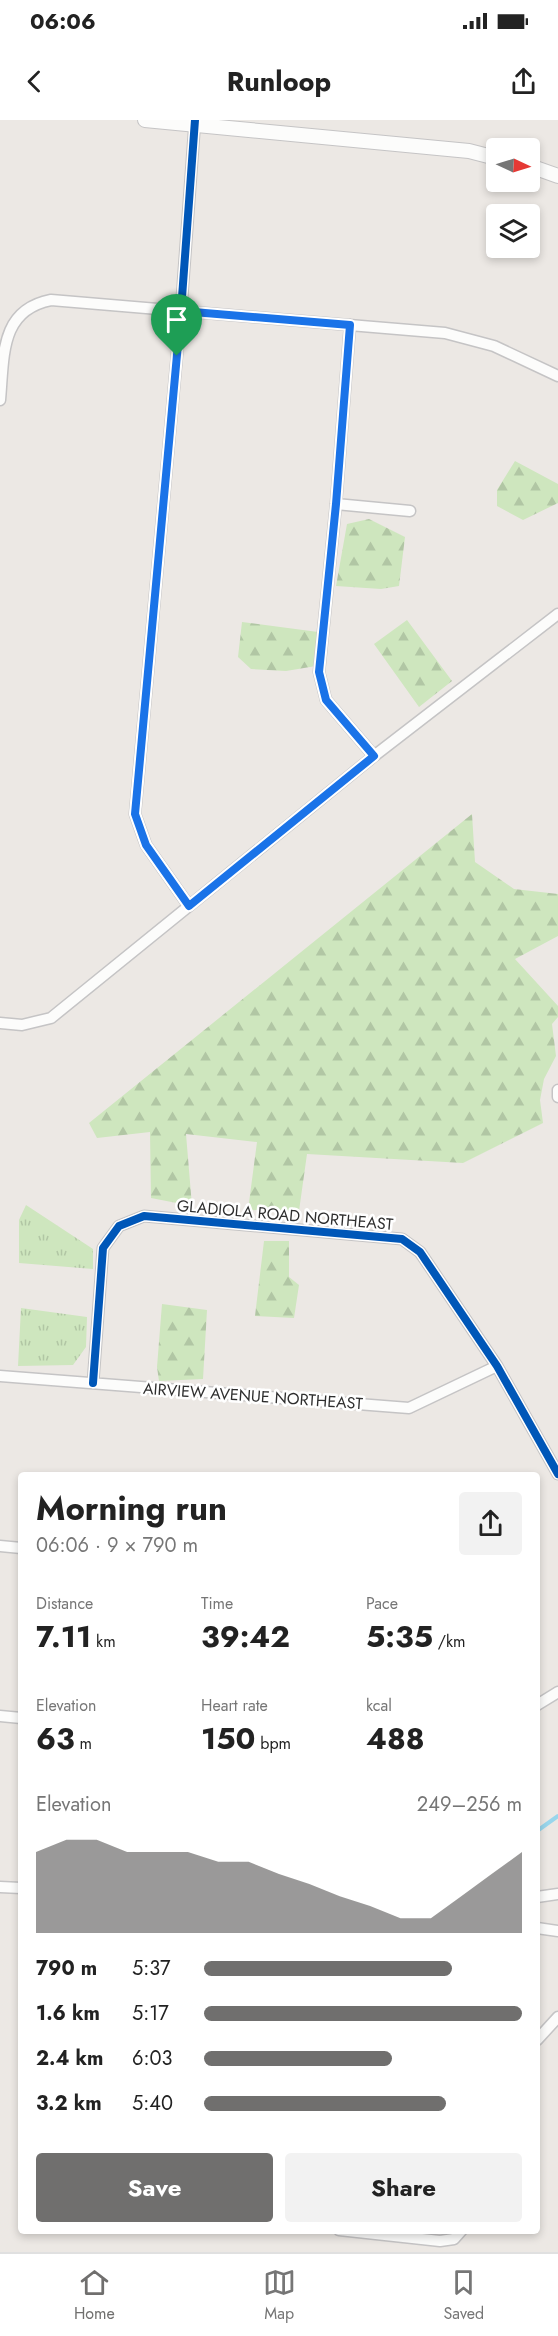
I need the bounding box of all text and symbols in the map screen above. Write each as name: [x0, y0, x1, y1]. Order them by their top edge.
text: 06:06: [30, 5, 96, 37]
text: Runloop: [227, 62, 331, 101]
icon: back: [18, 65, 51, 98]
icon: share: [507, 65, 540, 98]
north arrow: [486, 138, 540, 192]
map controls: [486, 138, 540, 258]
button: layers: [486, 204, 540, 258]
pin: [151, 294, 202, 356]
icon: arrive: [160, 303, 193, 336]
street label: GLADIOLA ROAD NORTHEAST: [176, 1194, 395, 1236]
street label: AIRVIEW AVENUE NORTHEAST: [142, 1377, 364, 1415]
text: Morning run: [36, 1485, 227, 1532]
button: share: [459, 1492, 522, 1555]
text: 06:06 · 9 × 790 m: [36, 1531, 198, 1560]
text: Distance: [36, 1592, 93, 1615]
text: Time: [201, 1592, 233, 1615]
text: Pace: [366, 1592, 398, 1615]
text: 7.11: [36, 1615, 91, 1658]
text: 39:42: [201, 1615, 290, 1658]
text: 5:35: [366, 1615, 433, 1658]
text: km: [91, 1630, 116, 1653]
text: /km: [433, 1630, 466, 1653]
text: Elevation: [36, 1694, 96, 1717]
text: Heart rate: [201, 1694, 268, 1717]
text: kcal: [366, 1694, 392, 1717]
text: 63: [36, 1717, 75, 1760]
text: 150: [201, 1717, 255, 1760]
text: 488: [366, 1717, 425, 1760]
text: m: [75, 1732, 92, 1755]
text: bpm: [255, 1732, 291, 1755]
text: Elevation: [36, 1790, 111, 1819]
text: 249–256 m: [417, 1790, 522, 1819]
text: 790 m: [36, 1954, 97, 1983]
text: 5:37: [132, 1954, 170, 1983]
text: 1.6 km: [36, 1999, 100, 2028]
text: 5:17: [132, 1999, 169, 2028]
text: 2.4 km: [36, 2044, 103, 2073]
text: 6:03: [132, 2044, 172, 2073]
text: 3.2 km: [36, 2089, 102, 2118]
text: 5:40: [132, 2089, 173, 2118]
button: Save: [36, 2153, 273, 2222]
button: Share: [285, 2153, 522, 2222]
tab: Home: [74, 2266, 115, 2325]
tab: Map: [263, 2266, 296, 2325]
tab: Saved: [444, 2266, 484, 2325]

